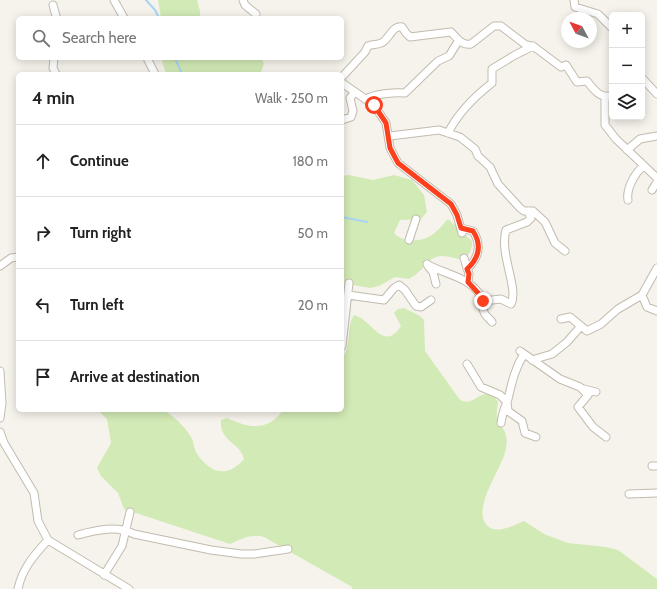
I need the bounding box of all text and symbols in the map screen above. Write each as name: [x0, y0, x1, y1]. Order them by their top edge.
north arrow: [561, 12, 597, 48]
map controls: [609, 12, 645, 120]
button: +: [609, 12, 645, 48]
search box: [16, 16, 344, 60]
icon: search: [30, 27, 52, 49]
text: Search here: [62, 29, 137, 47]
button: −: [609, 48, 645, 84]
button: layers: [609, 84, 645, 120]
text: 4 min: [32, 88, 75, 108]
text: Walk · 250 m: [255, 90, 328, 106]
route start: [365, 96, 383, 114]
icon: ahead: [32, 150, 54, 172]
text: Continue: [70, 152, 129, 170]
text: 180 m: [292, 153, 328, 169]
icon: right: [32, 222, 54, 244]
text: Turn right: [70, 224, 131, 242]
text: 50 m: [298, 225, 328, 241]
route end: [474, 292, 492, 310]
icon: left: [32, 294, 54, 316]
text: Turn left: [70, 296, 124, 314]
text: 20 m: [298, 297, 328, 313]
icon: arrive: [32, 366, 54, 388]
text: Arrive at destination: [70, 368, 200, 386]

